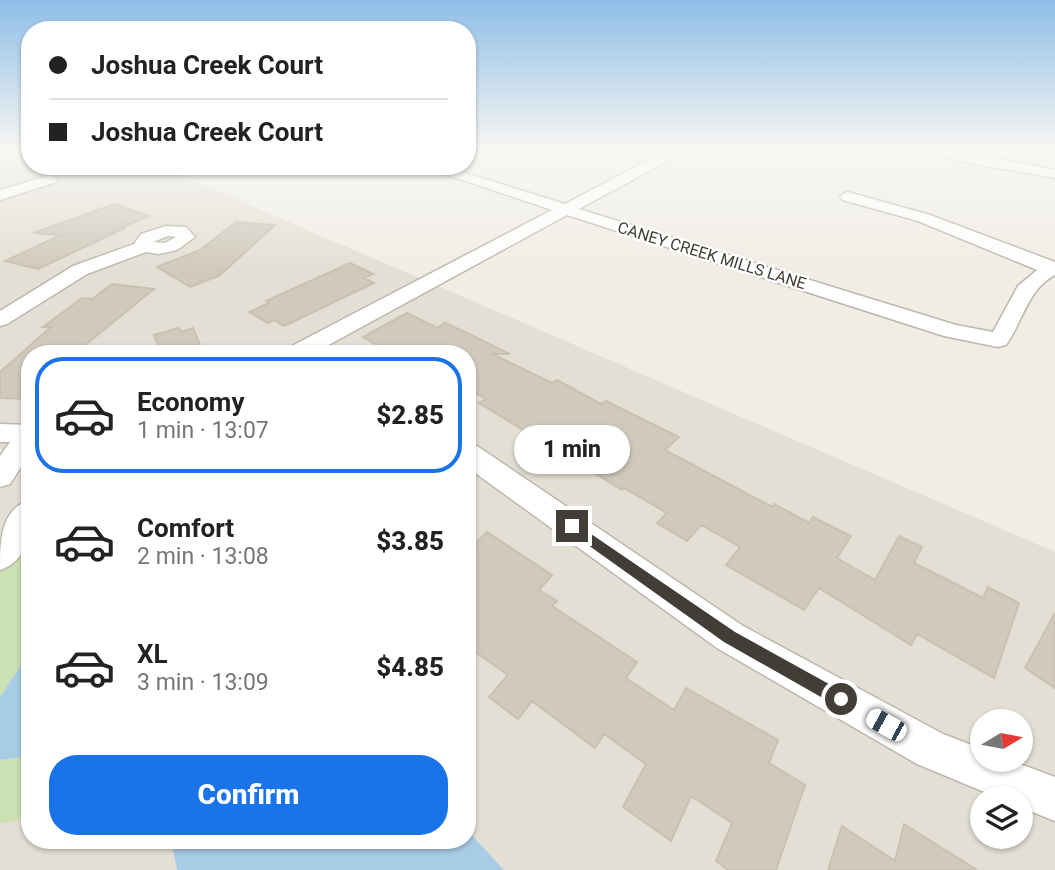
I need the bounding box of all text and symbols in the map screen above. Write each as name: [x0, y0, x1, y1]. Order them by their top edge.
text: Joshua Creek Court: [91, 50, 323, 80]
text: Joshua Creek Court: [91, 117, 323, 147]
street label: CANEY CREEK MILLS LANE: [615, 218, 808, 293]
icon: car: [53, 384, 116, 447]
text: Economy: [137, 387, 244, 417]
text: $2.85: [376, 400, 444, 430]
text: 1 min · 13:07: [137, 417, 269, 444]
callout: 1 min: [514, 424, 630, 474]
text: 1 min: [543, 436, 601, 463]
icon: car: [53, 510, 116, 573]
route end: [556, 510, 588, 542]
text: Comfort: [137, 513, 234, 543]
text: $3.85: [376, 526, 444, 556]
text: 2 min · 13:08: [137, 543, 269, 570]
icon: car: [53, 636, 116, 699]
text: XL: [137, 639, 168, 669]
text: $4.85: [376, 652, 444, 682]
text: 3 min · 13:09: [137, 669, 269, 696]
route start: [825, 683, 857, 715]
car: [863, 706, 910, 744]
north arrow: [970, 709, 1032, 772]
map controls: [970, 709, 1033, 849]
button: Confirm: [49, 755, 448, 835]
button: layers: [970, 786, 1033, 849]

